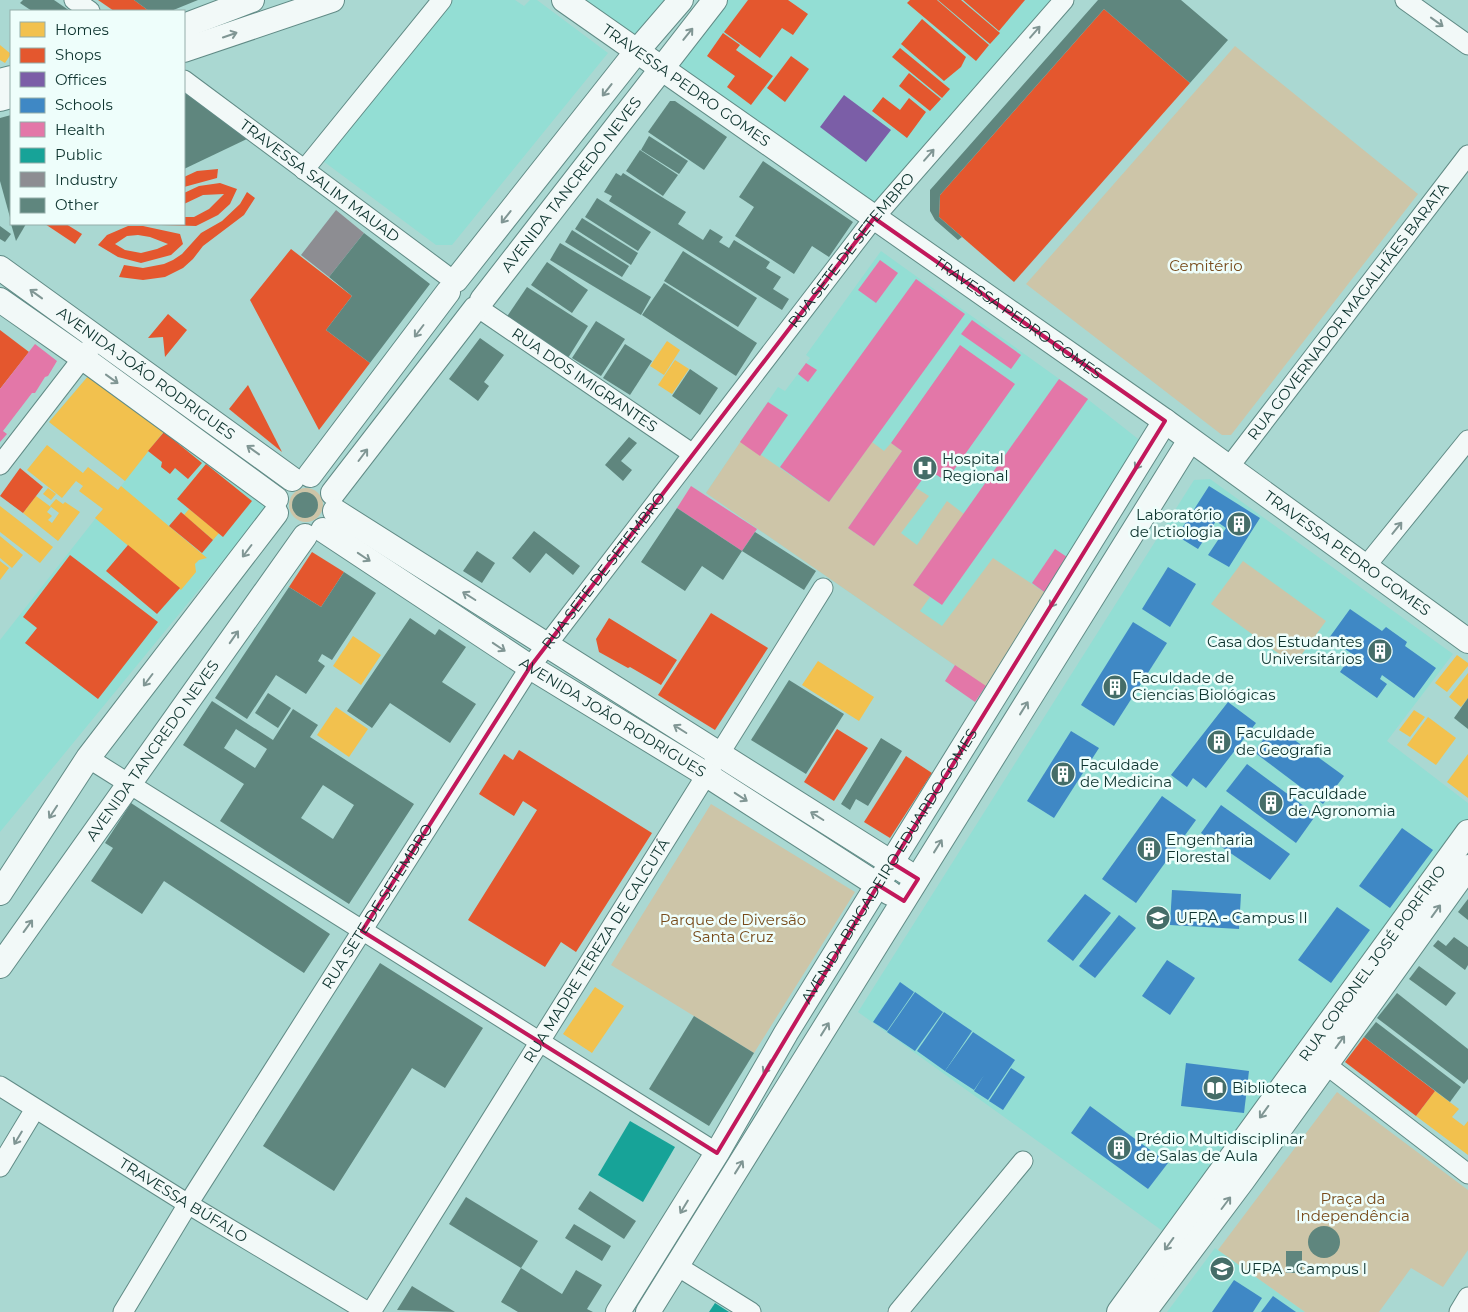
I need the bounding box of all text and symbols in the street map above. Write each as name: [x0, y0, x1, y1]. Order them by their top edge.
legend: [10, 10, 185, 225]
one-way arrow: [1430, 17, 1443, 28]
text: Homes: [55, 20, 109, 39]
street label: TRAVESSA PEDRO GOMES: [598, 20, 774, 151]
one-way arrow: [1030, 26, 1041, 39]
one-way arrow: [683, 27, 693, 41]
one-way arrow: [222, 30, 238, 40]
text: Shops: [55, 45, 101, 64]
text: Offices: [55, 70, 107, 89]
one-way arrow: [601, 83, 612, 96]
street label: AVENIDA TANCREDO NEVES: [497, 93, 645, 276]
text: Schools: [55, 95, 113, 114]
street label: TRAVESSA SALIM MAUAD: [236, 115, 404, 246]
text: Health: [55, 120, 105, 139]
text: Public: [55, 145, 103, 164]
one-way arrow: [923, 148, 934, 161]
street label: RUA SETE DE SETEMBRO: [784, 169, 918, 331]
text: Industry: [55, 170, 118, 189]
street label: RUA GOVERNADOR MAGALHÃES BARATA: [1243, 178, 1453, 444]
text: Other: [55, 195, 99, 214]
one-way arrow: [500, 210, 511, 223]
street label: TRAVESSA PEDRO GOMES: [930, 252, 1106, 383]
park label: Cemitério: [1169, 256, 1243, 275]
one-way arrow: [30, 288, 43, 299]
street label: AVENIDA JOÃO RODRIGUES: [53, 302, 239, 444]
street label: RUA DOS IMIGRANTES: [508, 323, 661, 436]
one-way arrow: [414, 324, 424, 338]
one-way arrow: [104, 374, 118, 384]
one-way arrow: [246, 445, 260, 455]
one-way arrow: [358, 448, 368, 462]
place label: Hospital Regional: [942, 449, 1009, 485]
hospital icon: Hospital Regional: [912, 455, 938, 481]
one-way arrow: [1134, 455, 1144, 469]
street label: TRAVESSA PEDRO GOMES: [1260, 486, 1435, 620]
street label: RUA SETE DE SETEMBRO: [537, 488, 669, 653]
place label: Laboratório de Ictiologia: [1130, 505, 1222, 541]
building icon: Laboratório de Ictiologia: [1226, 511, 1252, 537]
one-way arrow: [1391, 522, 1402, 535]
one-way arrow: [241, 544, 252, 557]
one-way arrow: [357, 552, 371, 562]
one-way arrow: [462, 590, 476, 600]
one-way arrow: [1049, 593, 1059, 607]
one-way arrow: [229, 630, 239, 644]
place label: Casa dos Estudantes Universitários: [1207, 632, 1362, 668]
building icon: Casa dos Estudantes Universitários: [1367, 638, 1393, 664]
one-way arrow: [492, 642, 506, 652]
street label: AVENIDA JOÃO RODRIGUES: [516, 653, 710, 781]
street label: AVENIDA TANCREDO NEVES: [82, 656, 223, 845]
place label: Faculdade de Ciencias Biológicas: [1132, 668, 1275, 704]
one-way arrow: [142, 673, 153, 686]
building icon: Faculdade de Ciencias Biológicas: [1102, 674, 1128, 700]
one-way arrow: [1018, 701, 1029, 715]
place label: Faculdade de Geografia: [1236, 723, 1332, 759]
one-way arrow: [673, 724, 687, 734]
street label: AVENIDA BRIGADEIRO EDUARDO GOMES: [797, 725, 981, 1007]
building icon: Faculdade de Geografia: [1206, 729, 1232, 755]
place label: Faculdade de Medicina: [1080, 755, 1172, 791]
building icon: Faculdade de Medicina: [1050, 761, 1076, 787]
place label: Faculdade de Agronomia: [1288, 784, 1396, 820]
building icon: Faculdade de Agronomia: [1258, 790, 1284, 816]
one-way arrow: [734, 792, 748, 802]
one-way arrow: [48, 805, 58, 819]
one-way arrow: [811, 810, 825, 820]
street label: RUA SETE DE SETEMBRO: [317, 820, 437, 992]
place label: Engenharia Florestal: [1166, 830, 1253, 866]
street label: RUA MADRE TEREZA DE CALCUTÁ: [519, 834, 673, 1066]
building icon: Engenharia Florestal: [1136, 836, 1162, 862]
one-way arrow: [934, 840, 944, 854]
street label: RUA CORONEL JOSÉ PORFÍRIO: [1294, 861, 1450, 1065]
one-way arrow: [1431, 904, 1441, 918]
school or university icon: UFPA - Campus II: [1145, 905, 1171, 931]
place label: UFPA - Campus II: [1176, 908, 1308, 927]
park label: Parque de Diversão Santa Cruz: [660, 910, 806, 946]
one-way arrow: [23, 919, 33, 933]
one-way arrow: [820, 1022, 830, 1036]
one-way arrow: [1335, 1036, 1346, 1049]
one-way arrow: [761, 1059, 771, 1074]
library icon: Biblioteca: [1202, 1075, 1228, 1101]
place label: Biblioteca: [1232, 1078, 1307, 1097]
one-way arrow: [1259, 1105, 1270, 1119]
place label: Prédio Multidisciplinar de Salas de Aula: [1136, 1129, 1304, 1165]
one-way arrow: [12, 1131, 22, 1145]
building icon: Prédio Multidisciplinar de Salas de Aula: [1106, 1135, 1132, 1161]
street label: TRAVESSA BÚFALO: [116, 1153, 251, 1247]
one-way arrow: [735, 1160, 745, 1174]
park label: Praça da Independência: [1296, 1189, 1410, 1225]
one-way arrow: [1221, 1196, 1231, 1210]
one-way arrow: [678, 1199, 688, 1213]
one-way arrow: [1164, 1237, 1174, 1251]
school or university icon: UFPA - Campus I: [1209, 1256, 1235, 1282]
place label: UFPA - Campus I: [1240, 1259, 1367, 1278]

